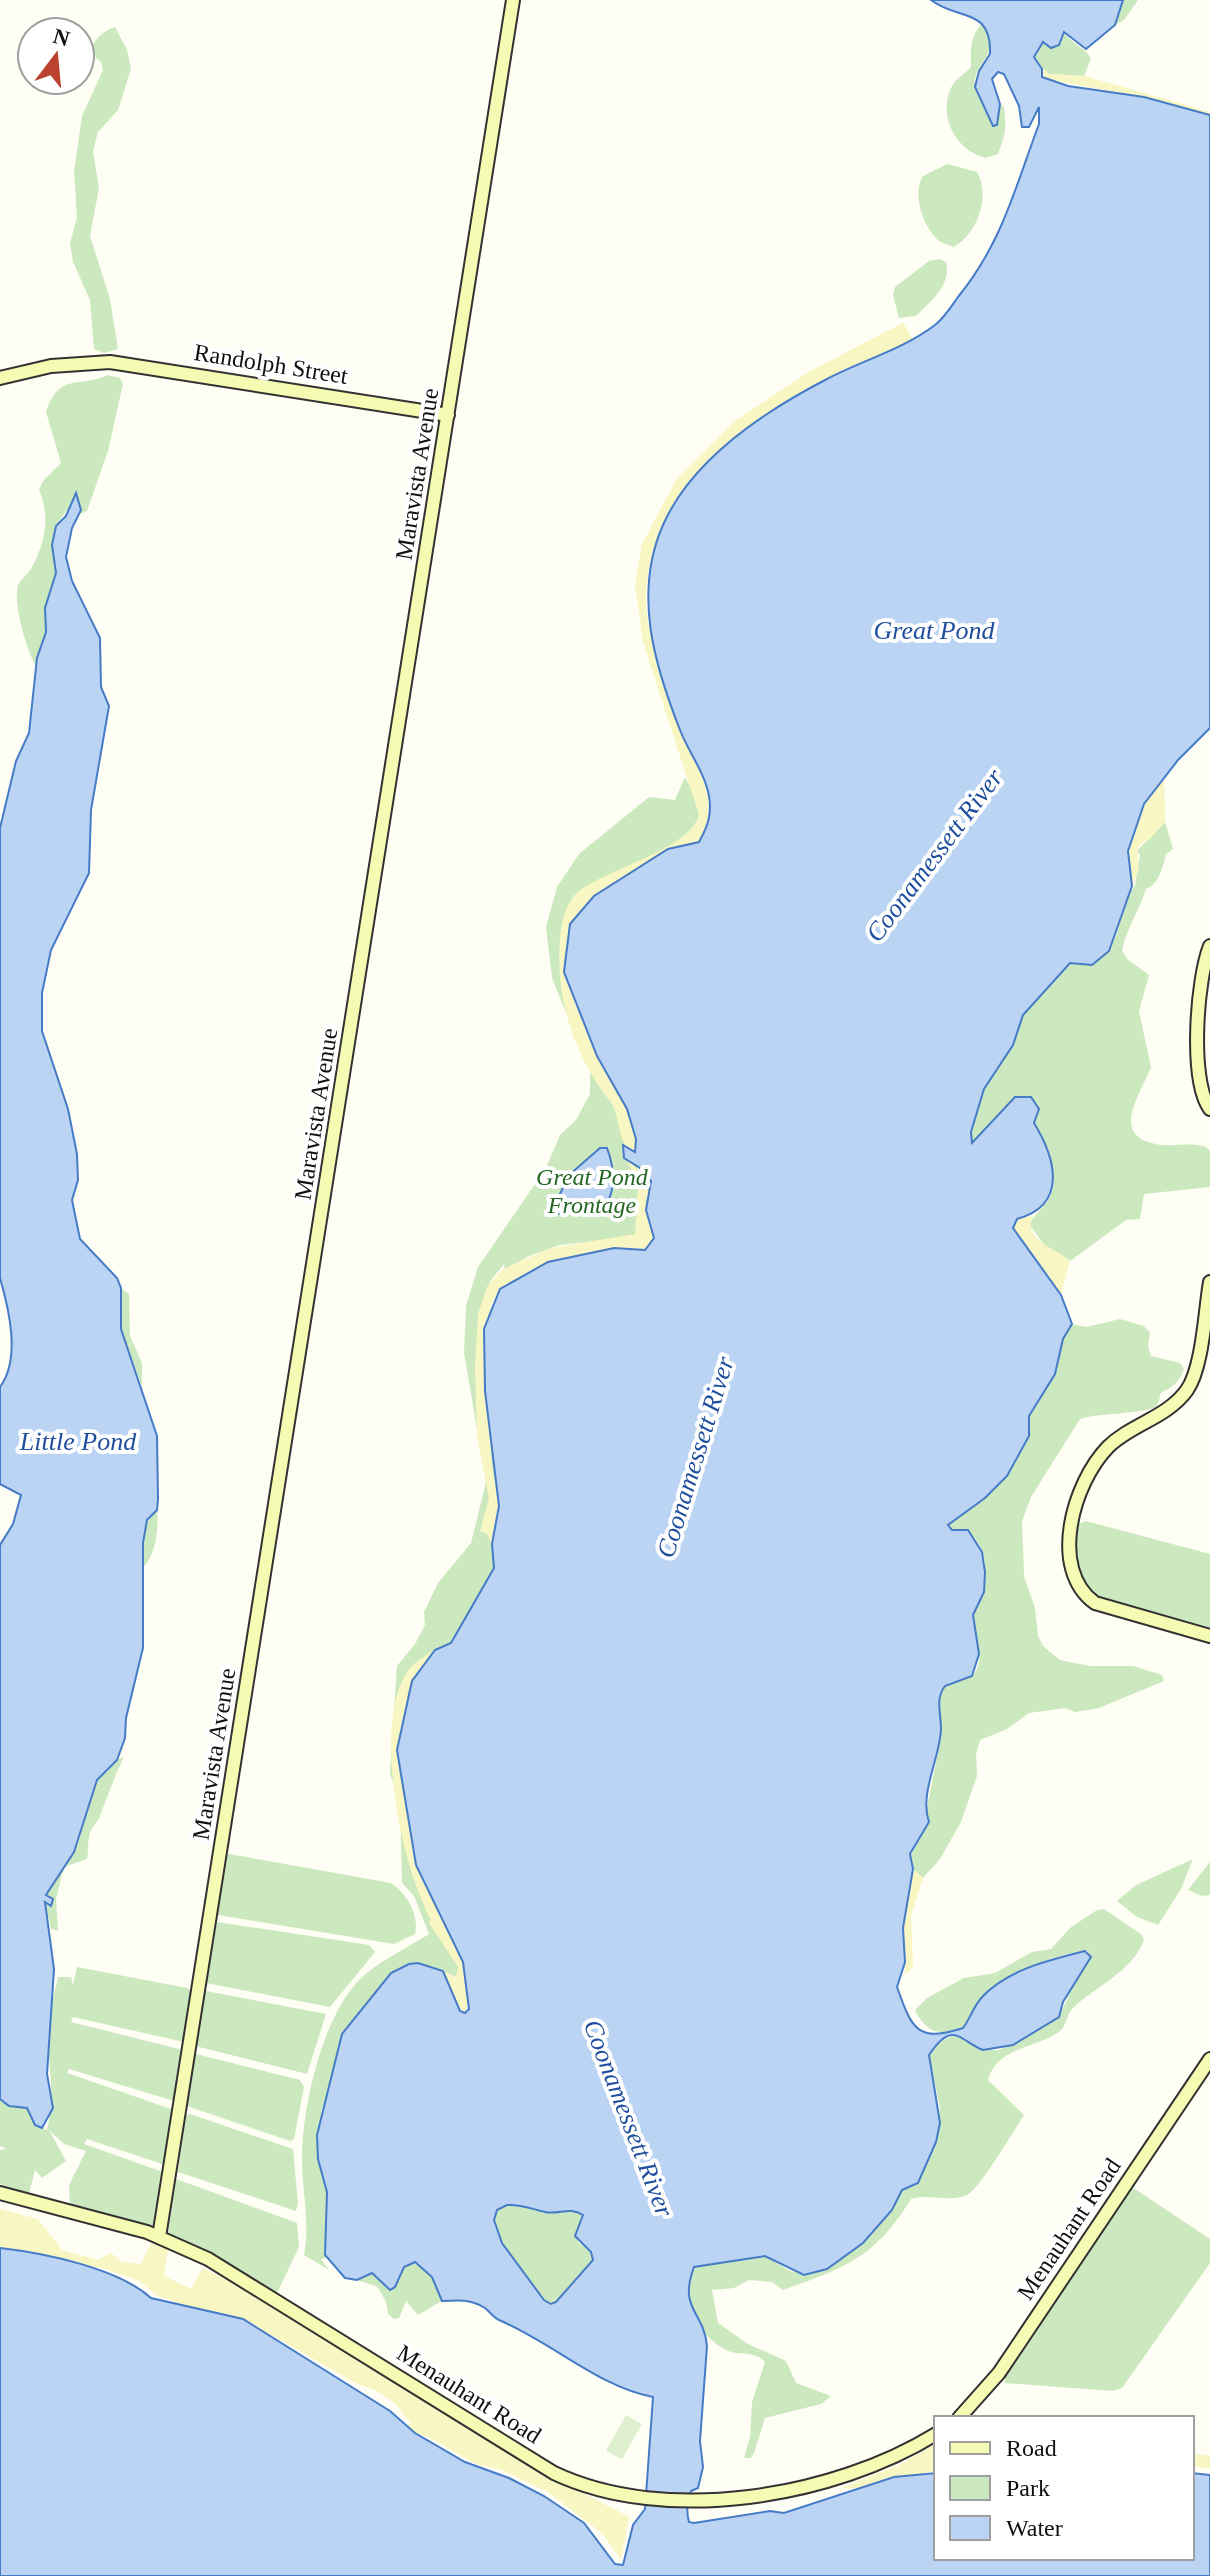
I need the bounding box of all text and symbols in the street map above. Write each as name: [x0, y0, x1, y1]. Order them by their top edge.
north arrow: [16, 16, 96, 96]
text: N: [50, 23, 73, 51]
street label: Randolph Street: [192, 339, 350, 389]
street label: Maravista Avenue: [391, 386, 443, 562]
water label: Great Pond: [873, 616, 996, 645]
water label: Coonamessett River: [860, 763, 1009, 947]
street label: Maravista Avenue: [290, 1026, 342, 1202]
park label: Great Pond Frontage: [536, 1164, 649, 1218]
water label: Coonamessett River: [651, 1352, 740, 1561]
water label: Little Pond: [19, 1427, 137, 1456]
street label: Maravista Avenue: [188, 1666, 240, 1842]
water label: Coonamessett River: [578, 2016, 680, 2222]
street label: Menauhant Road: [1012, 2153, 1126, 2305]
street label: Menauhant Road: [392, 2339, 546, 2449]
legend: [934, 2416, 1194, 2560]
text: Road: [1006, 2435, 1057, 2461]
text: Park: [1006, 2475, 1050, 2501]
text: Water: [1006, 2515, 1063, 2541]

